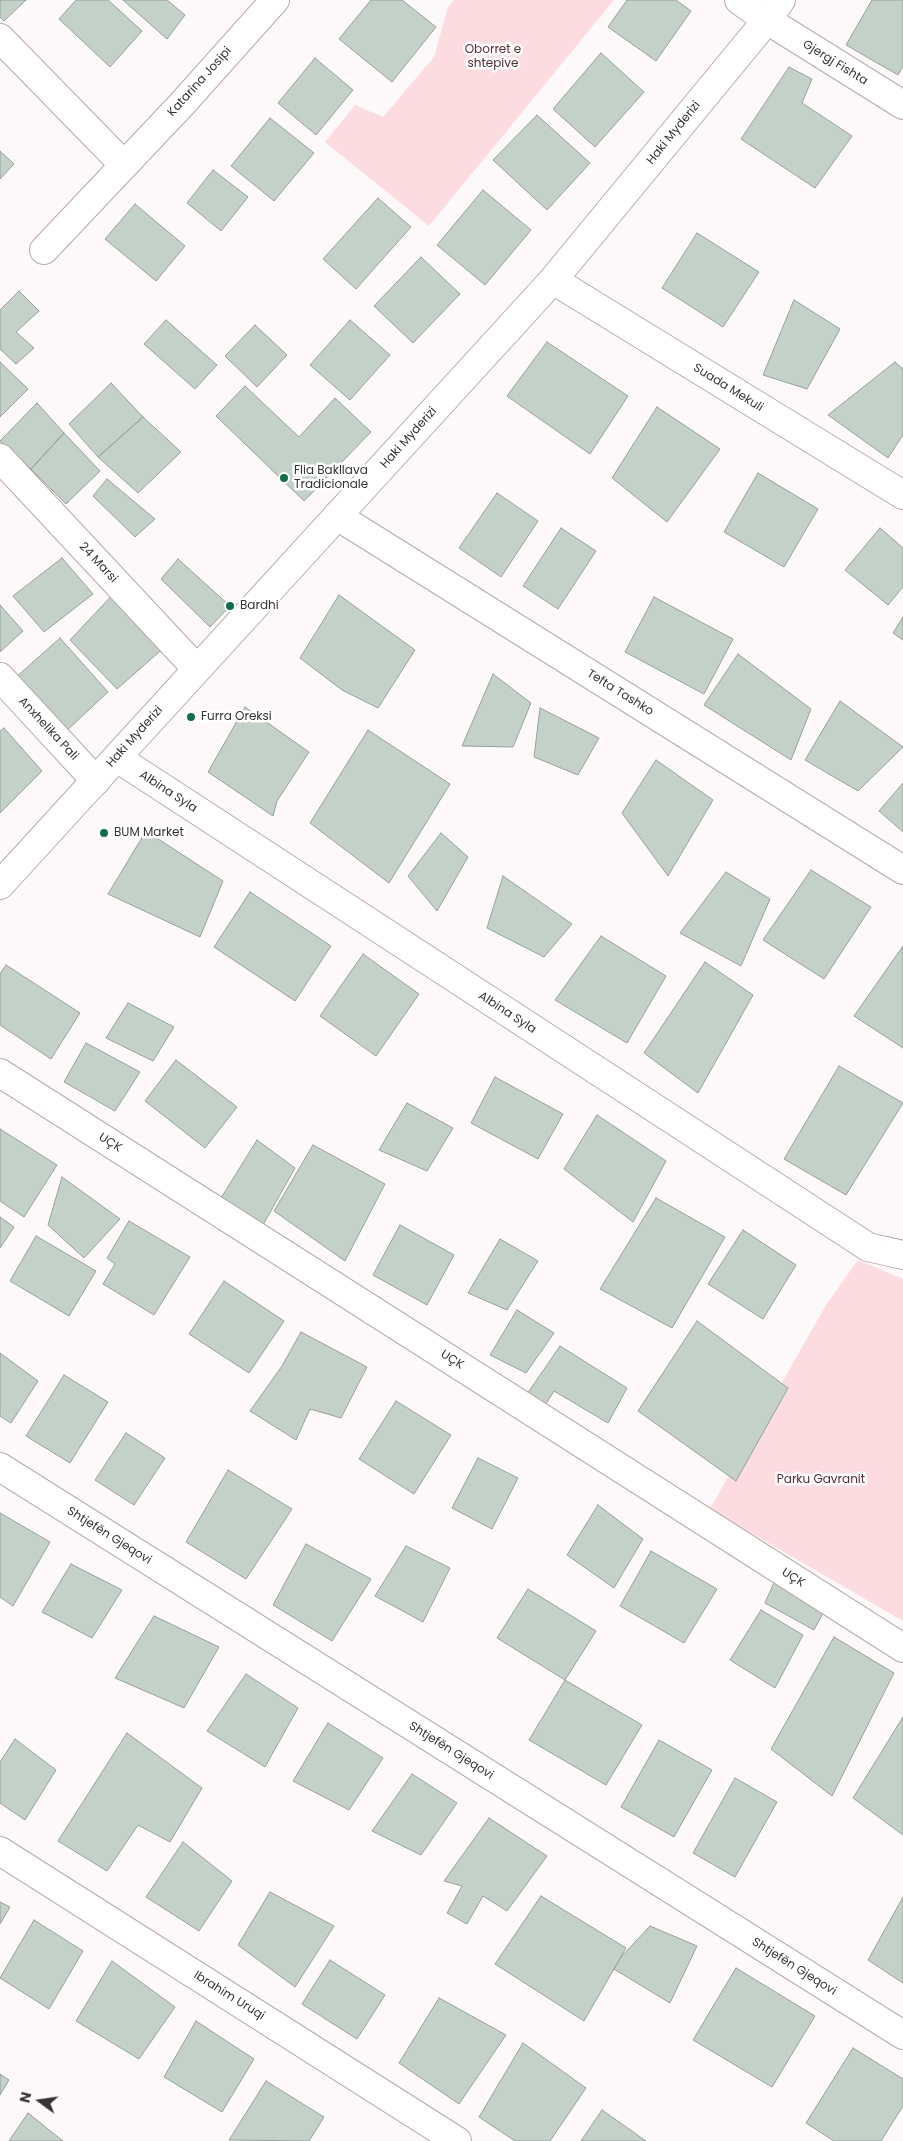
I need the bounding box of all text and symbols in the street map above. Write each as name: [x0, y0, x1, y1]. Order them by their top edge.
street label: Gjergj Fishta: [800, 37, 870, 89]
park label: Oborret e shtepive: [465, 43, 521, 71]
street label: Katarina Josipi: [165, 44, 235, 120]
street label: Haki Myderizi: [644, 98, 704, 168]
street label: Suada Mekuli: [690, 361, 766, 415]
street label: Haki Myderizi: [378, 404, 440, 472]
place label: Flia Bakllava Tradicionale: [294, 464, 368, 492]
marker: Flia Bakllava Tradicionale: [278, 472, 290, 484]
street label: 24 Marsi: [76, 540, 120, 586]
place label: Bardhi: [240, 599, 279, 613]
marker: Bardhi: [224, 600, 236, 612]
street label: Tefta Tashko: [584, 667, 656, 719]
street label: Anxhelika Pali: [15, 694, 81, 764]
street label: Haki Myderizi: [104, 703, 166, 771]
place label: Furra Oreksi: [201, 710, 272, 724]
marker: Furra Oreksi: [185, 711, 197, 723]
street label: Albina Syla: [136, 768, 200, 816]
place label: BUM Market: [114, 826, 184, 840]
marker: BUM Market: [98, 827, 110, 839]
street label: Albina Syla: [475, 989, 539, 1037]
street label: UÇK: [96, 1130, 124, 1156]
street label: UÇK: [438, 1347, 466, 1373]
park label: Parku Gavranit: [777, 1473, 865, 1487]
street label: Shtjefën Gjeqovi: [64, 1504, 154, 1568]
street label: UÇK: [779, 1565, 807, 1591]
street label: Shtjefën Gjeqovi: [406, 1719, 496, 1783]
street label: Shtjefën Gjeqovi: [749, 1935, 839, 1999]
street label: Ibrahim Uruqi: [191, 1968, 267, 2024]
north arrow: [15, 2076, 65, 2126]
text: N: [14, 2090, 36, 2105]

